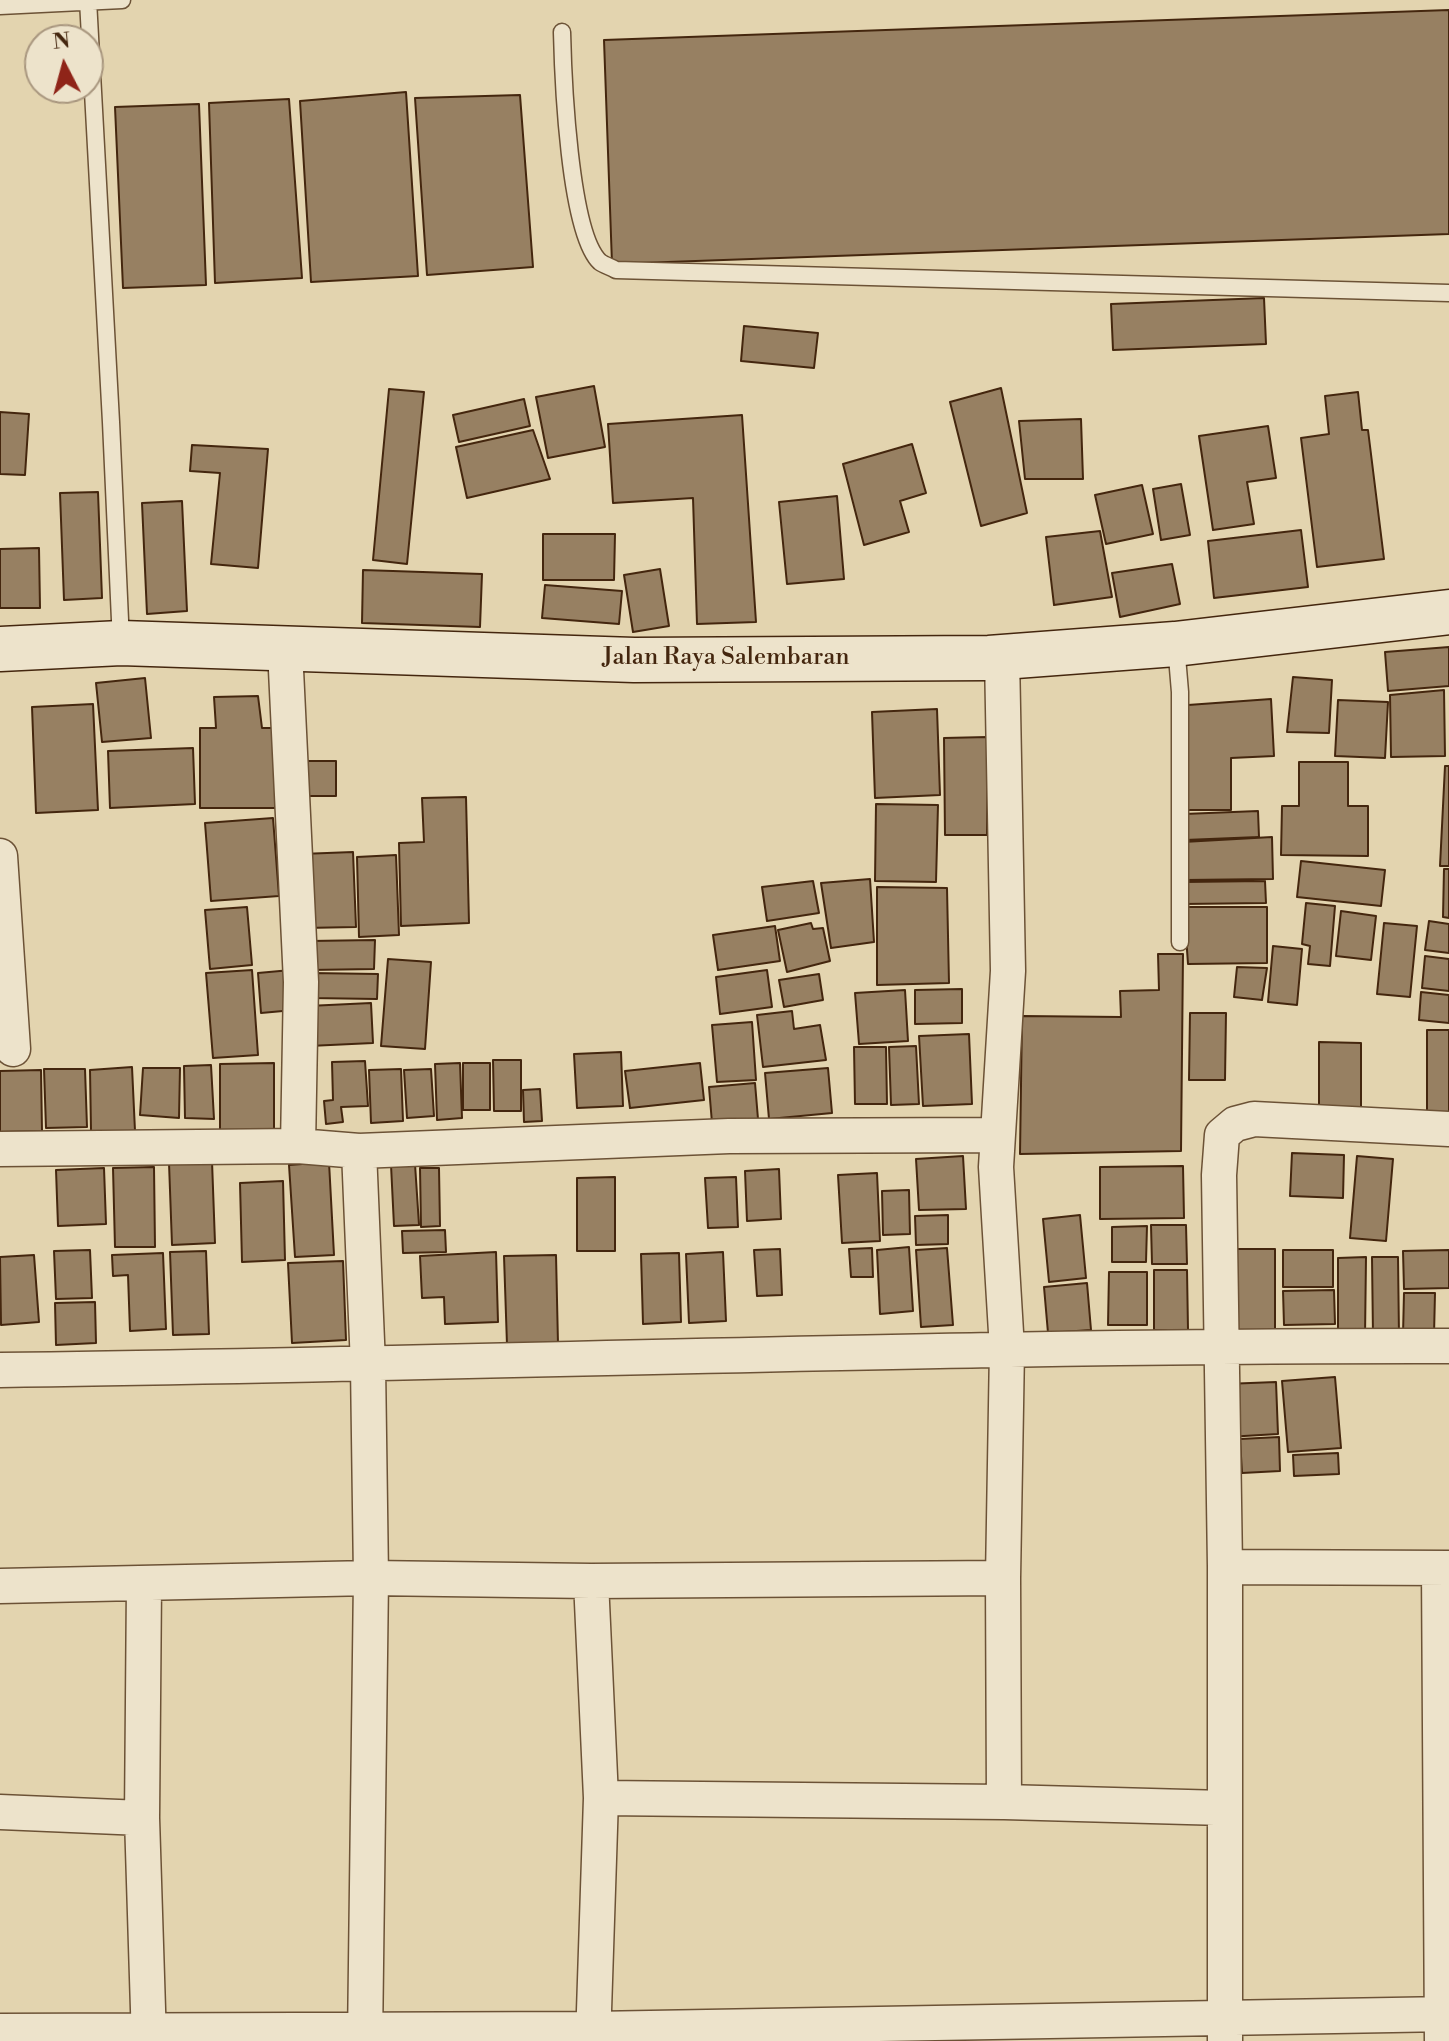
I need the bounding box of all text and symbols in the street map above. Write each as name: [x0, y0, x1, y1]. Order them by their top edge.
north arrow: [24, 24, 104, 104]
text: N: [52, 27, 72, 56]
street label: Jalan Raya Salembaran: [602, 644, 850, 672]

